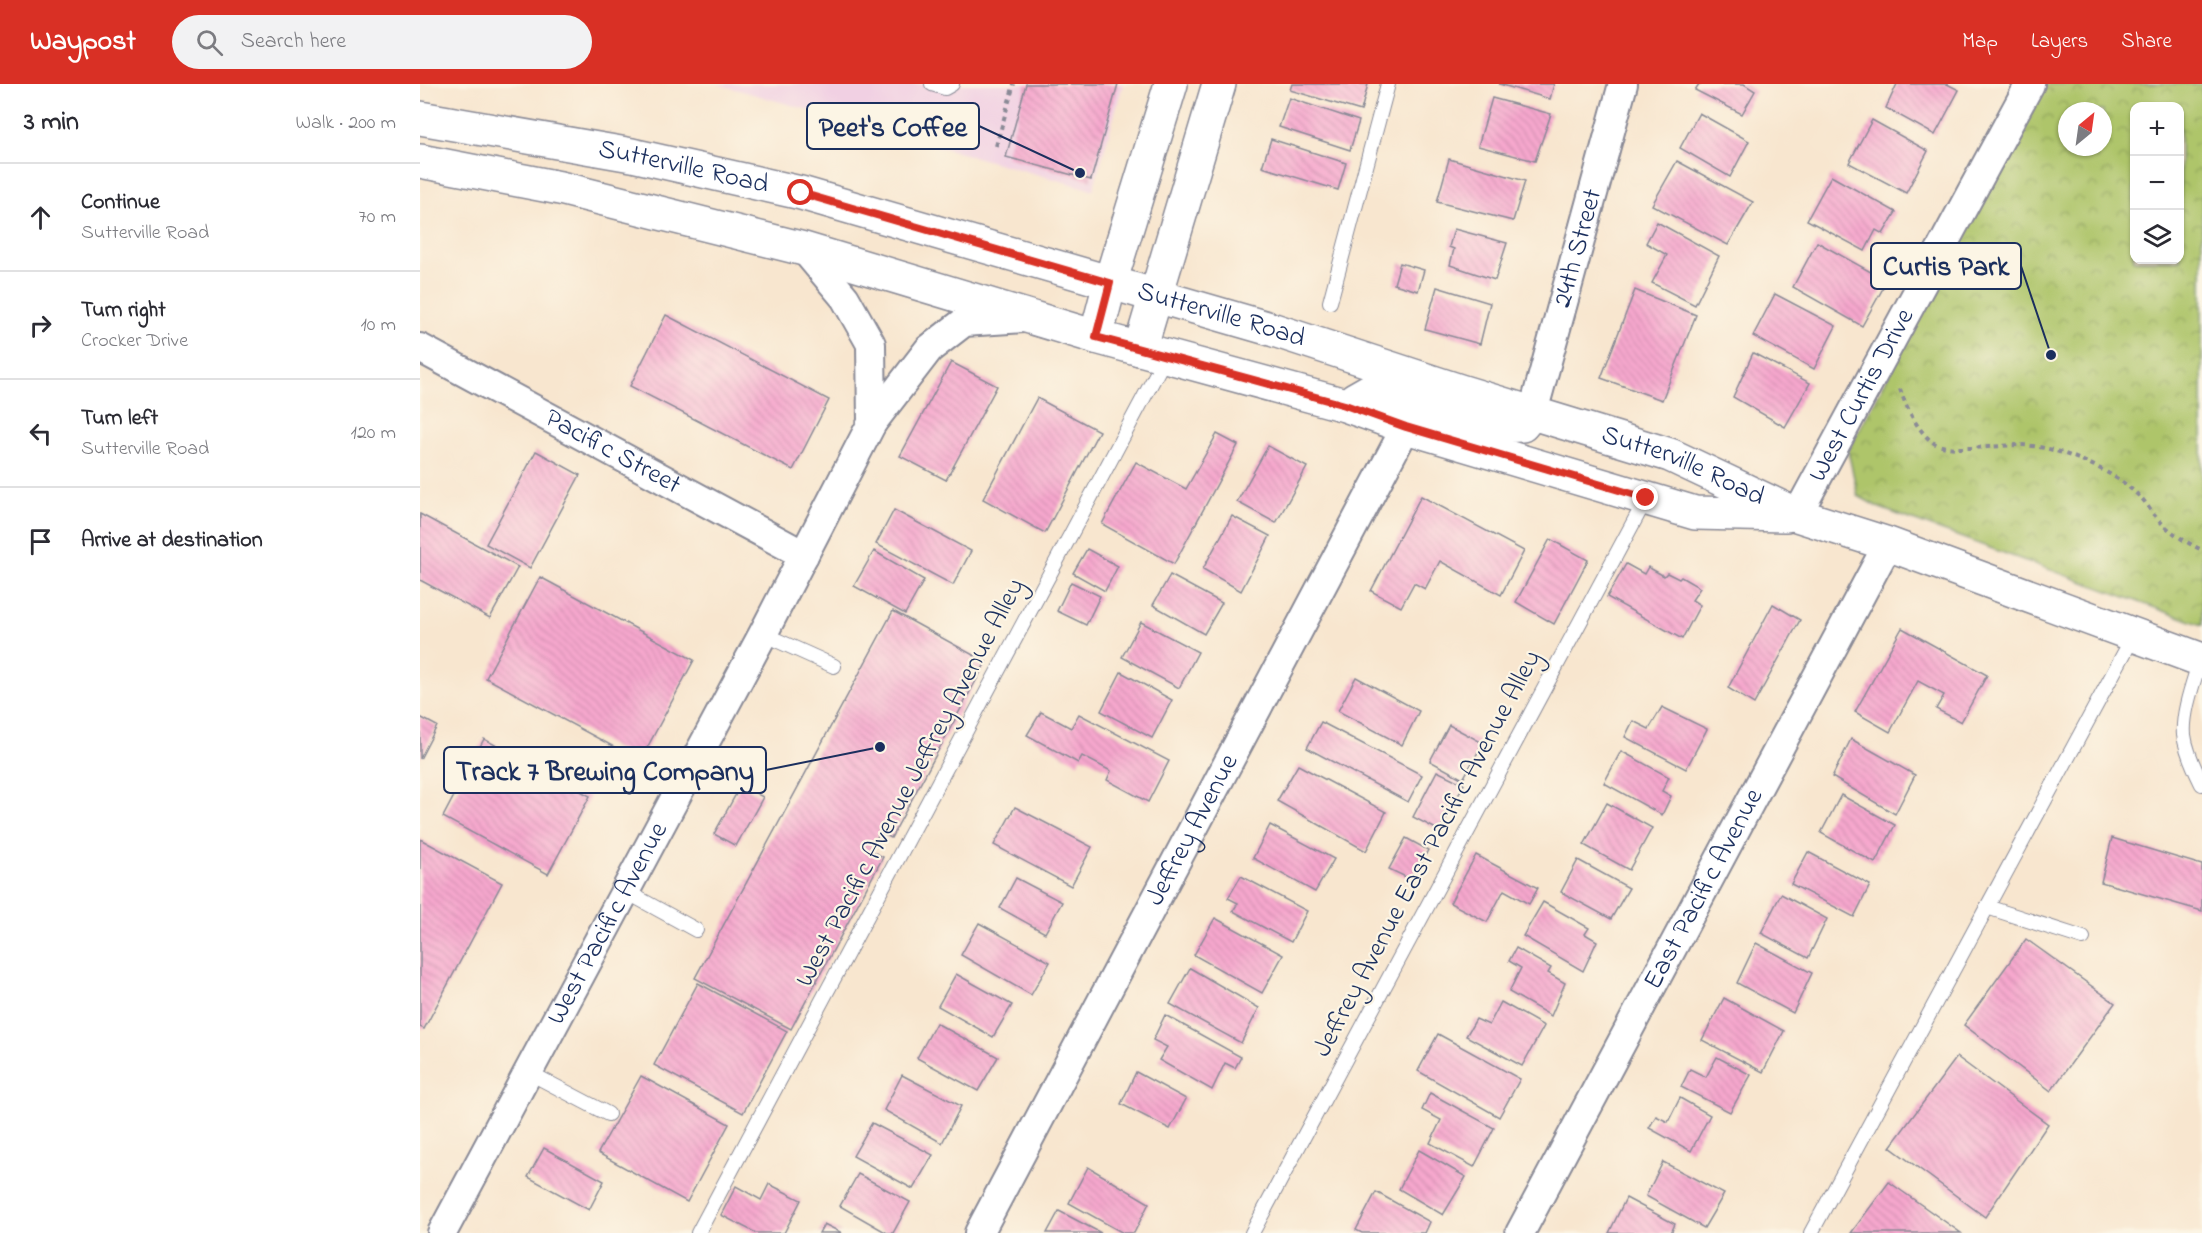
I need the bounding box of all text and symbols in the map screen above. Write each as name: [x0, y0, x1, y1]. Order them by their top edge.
search box: [172, 15, 592, 69]
text: Waypost: [30, 22, 136, 63]
icon: search: [193, 26, 226, 59]
text: Search here: [241, 26, 346, 58]
text: Map: [1962, 27, 1998, 57]
text: Layers: [2031, 27, 2088, 57]
text: Share: [2121, 27, 2172, 57]
north arrow: [2058, 102, 2112, 156]
map controls: [2130, 102, 2184, 264]
button: +: [2130, 102, 2184, 156]
callout: Peet's Coffee: [807, 103, 979, 149]
text: 3 min: [24, 104, 79, 142]
text: Walk · 200 m: [296, 109, 396, 138]
text: Peet's Coffee: [819, 109, 969, 150]
street label: Sutterville Road: [595, 130, 772, 205]
button: −: [2130, 156, 2184, 210]
route start: [787, 179, 813, 205]
street label: 24th Street: [1543, 184, 1613, 312]
text: Continue: [81, 187, 160, 219]
icon: ahead: [24, 201, 57, 234]
text: 70 m: [359, 203, 396, 232]
button: layers: [2130, 210, 2184, 264]
text: Sutterville Road: [81, 219, 209, 248]
callout: Curtis Park: [1871, 243, 2021, 289]
text: Curtis Park: [1883, 248, 2010, 289]
street label: Sutterville Road: [1133, 272, 1310, 358]
text: Turn right: [81, 295, 166, 327]
street label: West Curtis Drive: [1799, 301, 1925, 489]
icon: right: [24, 309, 57, 342]
text: 10 m: [360, 311, 396, 340]
text: Crocker Drive: [81, 327, 188, 356]
street label: Pacific Street: [538, 399, 688, 505]
text: Turn left: [81, 403, 158, 435]
street label: Sutterville Road: [1597, 416, 1771, 516]
icon: left: [24, 417, 57, 450]
text: 120 m: [351, 419, 396, 448]
text: Sutterville Road: [81, 435, 209, 464]
route end: [1632, 484, 1658, 510]
icon: arrive: [24, 525, 57, 558]
text: Arrive at destination: [81, 525, 263, 557]
street label: West Pacific Avenue Jeffrey Avenue Alley: [786, 572, 1036, 994]
street label: Jeffrey Avenue East Pacific Avenue Alley: [1304, 644, 1552, 1064]
street label: Jeffrey Avenue: [1136, 746, 1249, 913]
callout: Track 7 Brewing Company: [444, 747, 766, 793]
text: Track 7 Brewing Company: [456, 753, 754, 795]
street label: East Pacific Avenue: [1634, 781, 1774, 997]
street label: West Pacific Avenue: [537, 814, 679, 1032]

